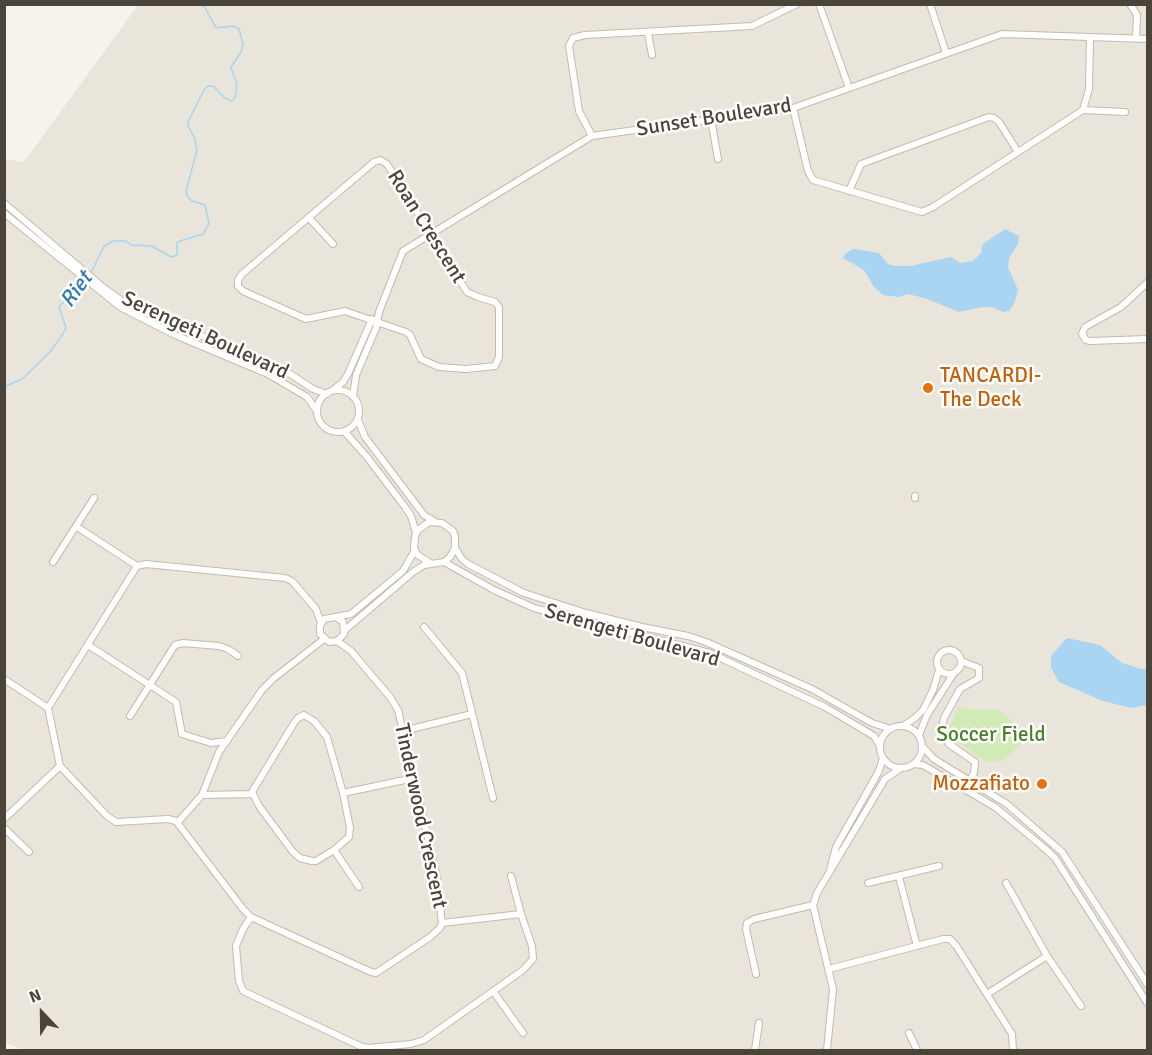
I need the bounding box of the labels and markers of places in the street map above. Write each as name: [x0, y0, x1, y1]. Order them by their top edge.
place label: TANCARDI- The Deck: [940, 363, 1041, 413]
marker: TANCARDI- The Deck: [921, 381, 935, 395]
place label: Mozzafiato: [932, 771, 1030, 797]
marker: Mozzafiato: [1035, 777, 1049, 791]

